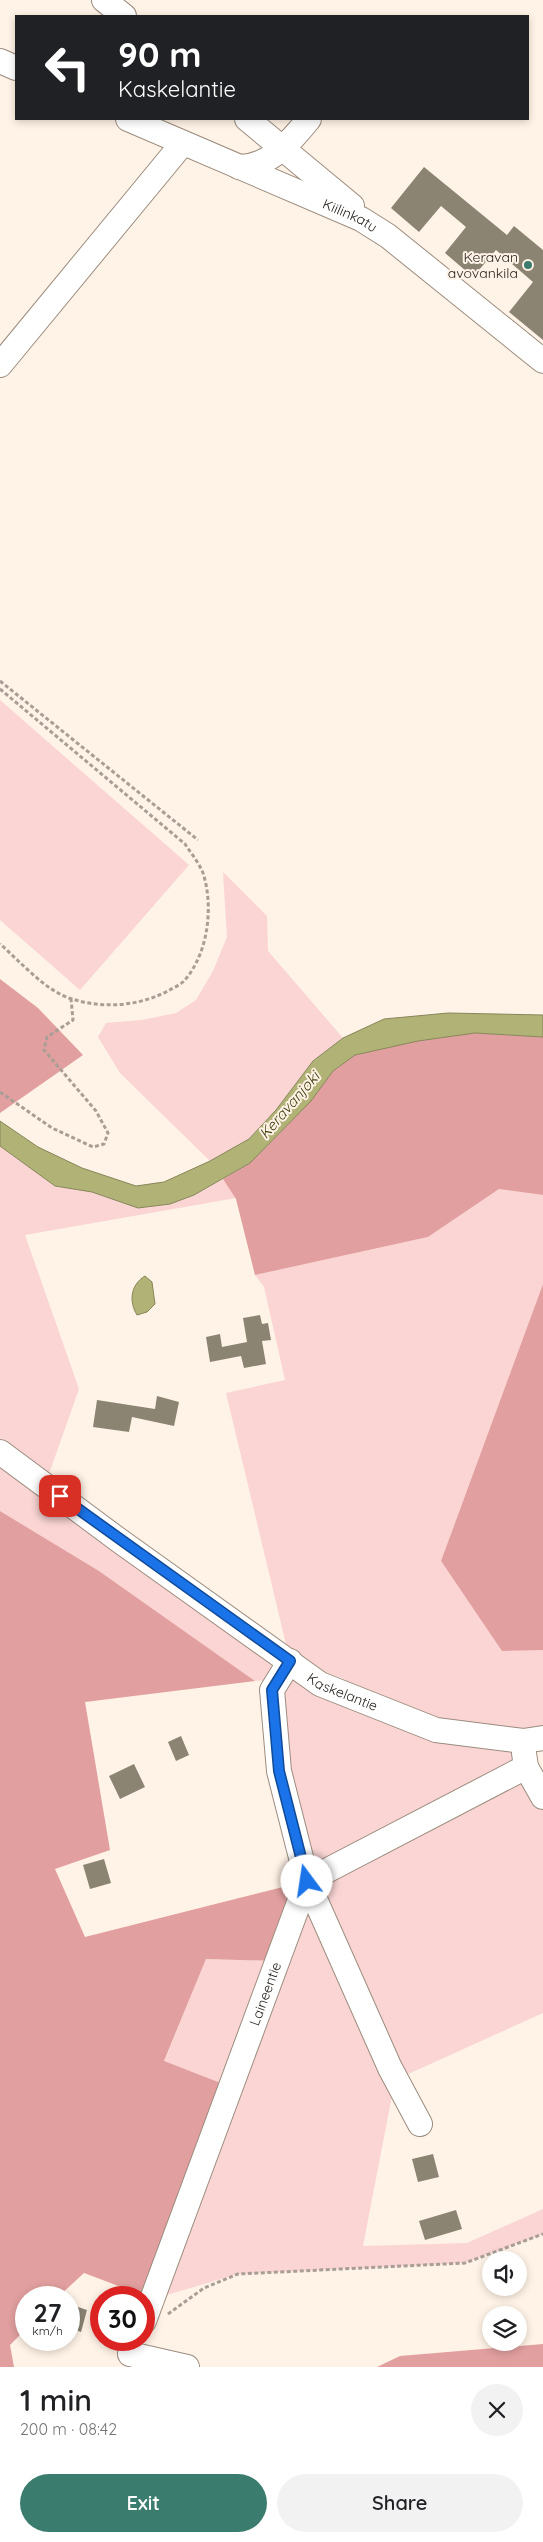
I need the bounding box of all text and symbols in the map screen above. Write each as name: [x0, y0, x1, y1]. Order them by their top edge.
text: 90 m: [118, 32, 201, 76]
icon: left: [35, 35, 100, 100]
text: Kaskelantie: [118, 75, 236, 103]
street label: Kiilinkatu: [320, 195, 381, 236]
place label: Keravan avovankila: [448, 248, 518, 282]
marker: Keravan avovankila: [522, 259, 534, 271]
water label: Keravanjoki: [255, 1066, 325, 1142]
pin: [39, 1475, 81, 1517]
icon: arrive: [46, 1482, 74, 1510]
street label: Kaskelantie: [304, 1669, 380, 1715]
position arrow: [280, 1854, 332, 1906]
street label: Laineentie: [245, 1959, 285, 2028]
map controls: [482, 2251, 527, 2351]
button: sound: [482, 2251, 527, 2296]
speed limit sign: 30: [90, 2286, 155, 2351]
text: 27: [34, 2297, 61, 2328]
button: layers: [482, 2306, 527, 2351]
text: km/h: [32, 2323, 63, 2338]
text: 1 min: [20, 2381, 92, 2419]
button: close: [471, 2384, 523, 2436]
text: 200 m · 08:42: [20, 2419, 117, 2439]
button: Exit: [20, 2474, 267, 2532]
button: Share: [277, 2474, 523, 2532]

